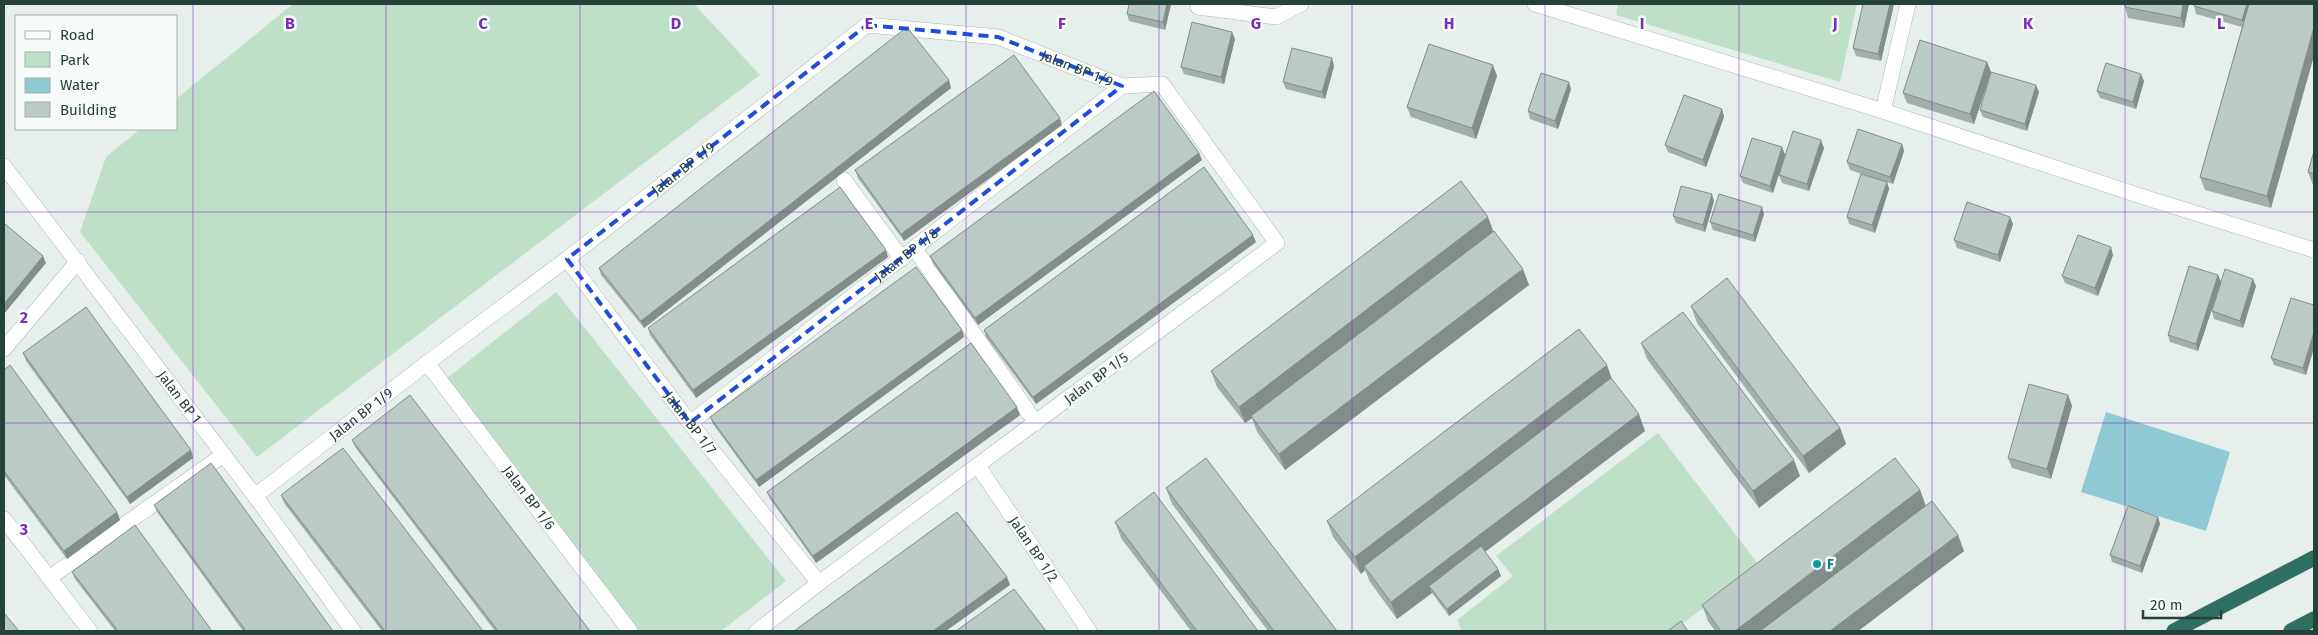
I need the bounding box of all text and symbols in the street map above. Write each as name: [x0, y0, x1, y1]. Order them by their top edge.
text: B: [285, 14, 295, 33]
text: C: [478, 14, 488, 33]
text: D: [671, 14, 681, 33]
text: E: [865, 14, 873, 33]
text: F: [1058, 14, 1066, 33]
text: G: [1251, 14, 1261, 33]
text: H: [1444, 14, 1454, 33]
text: I: [1640, 14, 1644, 33]
text: J: [1831, 14, 1838, 33]
text: K: [2023, 14, 2034, 33]
text: L: [2217, 14, 2225, 33]
legend: [15, 15, 178, 130]
text: Road: [60, 26, 95, 44]
street label: Jalan BP 1/9: [1039, 47, 1115, 91]
text: Park: [60, 51, 90, 69]
text: Water: [60, 76, 99, 94]
text: Building: [60, 101, 116, 119]
street label: Jalan BP 1/9: [648, 139, 719, 199]
street label: Jalan BP 1/8: [871, 224, 942, 285]
text: 2: [20, 308, 28, 327]
street label: Jalan BP 1/5: [1061, 349, 1132, 408]
street label: Jalan BP 1: [154, 367, 205, 427]
street label: Jalan BP 1/9: [326, 384, 397, 444]
street label: Jalan BP 1/7: [660, 388, 720, 458]
street label: Jalan BP 1/6: [499, 463, 558, 534]
street label: Jalan BP 1/2: [1005, 513, 1062, 585]
text: 3: [19, 520, 28, 539]
place label: F: [1827, 556, 1834, 573]
marker: F: [1811, 558, 1823, 570]
scale bar: [2143, 588, 2220, 620]
text: 20 m: [2150, 596, 2183, 614]

